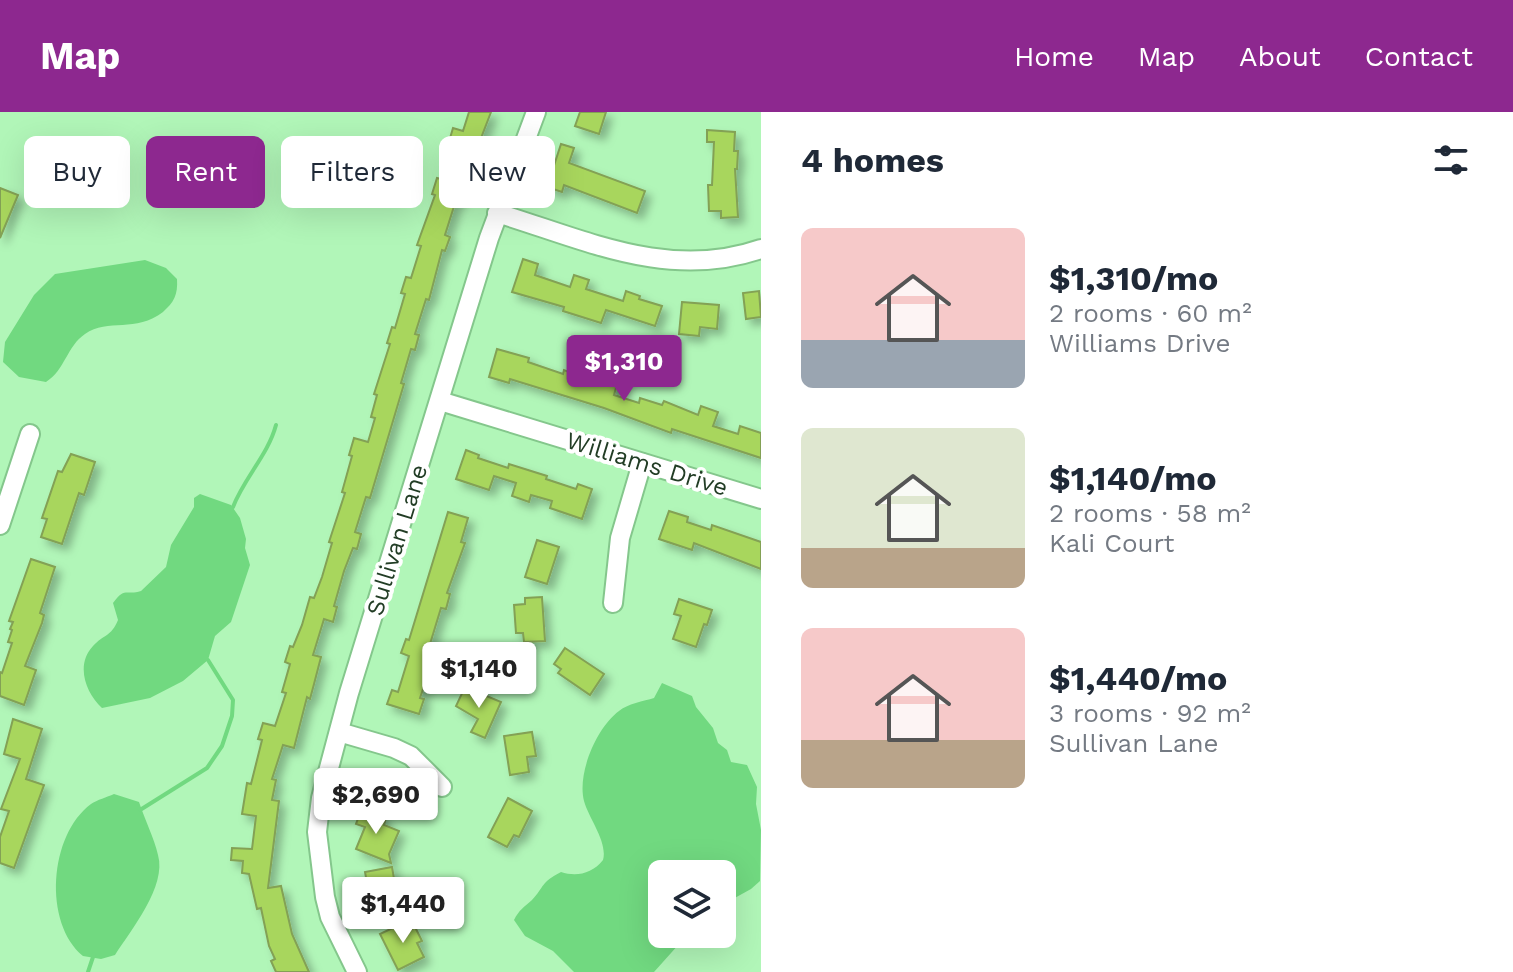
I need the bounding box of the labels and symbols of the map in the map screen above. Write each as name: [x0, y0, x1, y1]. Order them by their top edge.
pin: $1,310: [559, 335, 689, 403]
street label: Williams Drive: [563, 426, 731, 502]
street label: Sullivan Lane: [361, 461, 433, 619]
pin: $1,140: [414, 642, 544, 710]
pin: $2,690: [311, 768, 441, 836]
pin: $1,440: [338, 877, 468, 945]

